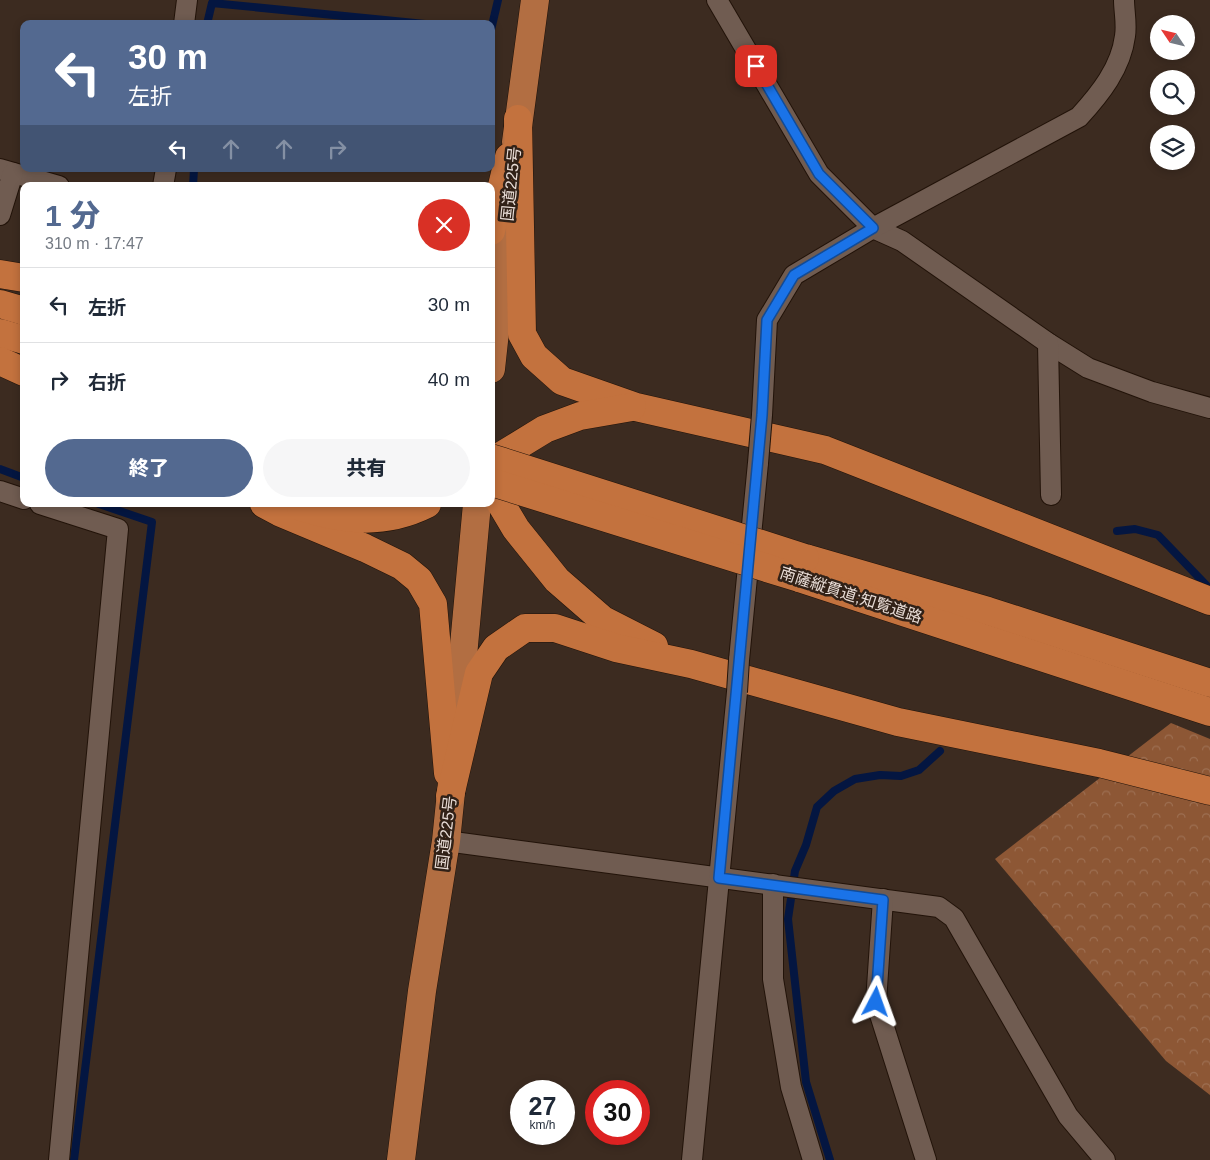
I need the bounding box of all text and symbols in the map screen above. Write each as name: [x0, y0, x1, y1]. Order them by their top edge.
north arrow: [1150, 15, 1195, 60]
map controls: [1150, 15, 1195, 170]
text: 30 m: [128, 37, 208, 76]
icon: left: [45, 40, 110, 105]
pin: [735, 45, 777, 87]
icon: arrive: [742, 52, 770, 80]
button: search: [1150, 70, 1195, 115]
text: 左折: [128, 84, 172, 109]
button: layers: [1150, 125, 1195, 170]
icon: left: [164, 135, 192, 163]
icon: ahead: [217, 135, 245, 163]
icon: ahead: [270, 135, 298, 163]
icon: right: [323, 135, 351, 163]
street label: 国道225号: [499, 146, 523, 222]
text: 1 分: [45, 199, 100, 232]
button: close: [418, 199, 470, 251]
text: 310 m · 17:47: [45, 235, 144, 252]
icon: left: [45, 291, 73, 319]
text: 30 m: [428, 294, 470, 315]
text: 左折: [88, 297, 126, 318]
icon: right: [45, 366, 73, 394]
text: 40 m: [428, 369, 470, 390]
text: 右折: [88, 372, 126, 393]
button: 終了: [45, 439, 253, 497]
button: 共有: [263, 439, 470, 497]
street label: 南薩縦貫道;知覧道路: [778, 564, 924, 626]
street label: 国道225号: [433, 795, 459, 871]
position arrow: [849, 975, 901, 1027]
speed limit sign: 30: [585, 1080, 650, 1145]
text: 27: [529, 1092, 556, 1120]
text: km/h: [529, 1118, 556, 1132]

